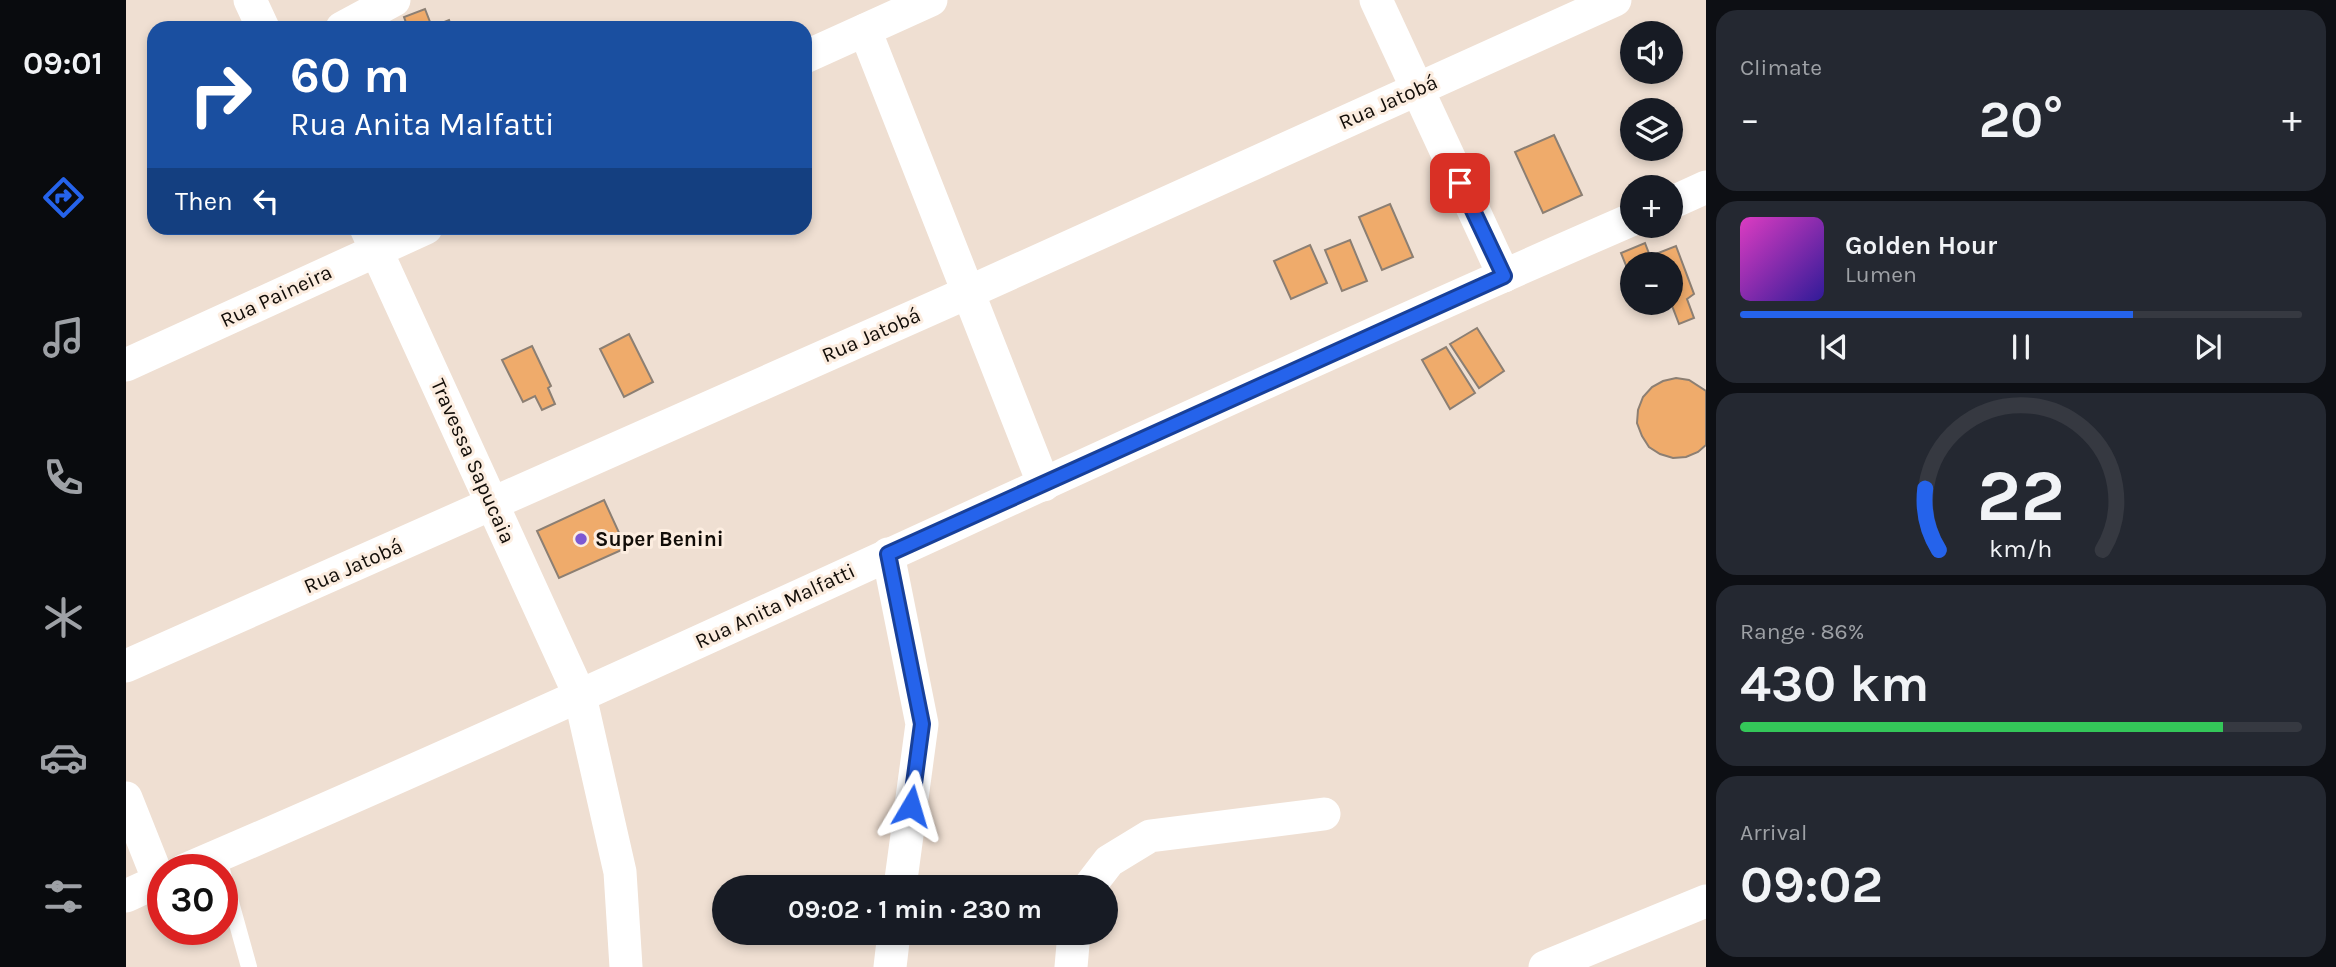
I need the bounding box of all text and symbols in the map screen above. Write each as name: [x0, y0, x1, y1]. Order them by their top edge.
map controls: [1620, 21, 1683, 315]
button: sound: [1620, 21, 1683, 84]
text: 09:01: [23, 45, 103, 82]
text: 60 m: [290, 47, 410, 104]
icon: right: [175, 49, 266, 140]
text: Climate: [1740, 54, 1822, 81]
street label: Rua Jatobá: [1335, 70, 1441, 134]
text: 20°: [1979, 89, 2063, 150]
text: −: [1740, 97, 1760, 142]
text: +: [2282, 97, 2302, 142]
button: layers: [1620, 98, 1683, 161]
text: Rua Anita Malfatti: [290, 106, 555, 143]
pin: [1430, 153, 1490, 213]
icon: arrive: [1441, 164, 1479, 202]
icon: directions: [39, 173, 88, 222]
button: +: [1620, 175, 1683, 238]
icon: left: [247, 182, 285, 220]
text: Then: [175, 186, 233, 217]
text: Golden Hour: [1845, 230, 1997, 261]
button: −: [1620, 252, 1683, 315]
street label: Rua Paineira: [216, 260, 336, 332]
text: Lumen: [1845, 261, 1917, 288]
street label: Rua Jatobá: [818, 303, 924, 367]
icon: music: [39, 313, 88, 362]
icon: previous: [1815, 328, 1853, 366]
icon: pause: [2002, 328, 2040, 366]
icon: next: [2189, 328, 2227, 366]
street label: Travessa Sapucaia: [426, 375, 520, 547]
icon: phone: [39, 453, 88, 502]
text: 22: [1977, 453, 2065, 538]
place label: Super Benini: [595, 527, 724, 551]
marker: Super Benini: [573, 531, 589, 547]
text: km/h: [1989, 533, 2053, 562]
street label: Rua Jatobá: [300, 534, 406, 598]
street label: Rua Anita Malfatti: [691, 558, 859, 654]
icon: climate: [39, 593, 88, 642]
text: Range · 86%: [1740, 618, 1864, 645]
text: 430 km: [1740, 653, 1929, 714]
icon: car: [39, 733, 88, 782]
position arrow: [874, 769, 948, 843]
text: Arrival: [1740, 819, 1807, 846]
speed limit sign: 30: [147, 854, 238, 945]
text: 09:02: [1740, 854, 1883, 915]
icon: filters: [39, 872, 88, 921]
text: 09:02 · 1 min · 230 m: [788, 894, 1042, 925]

